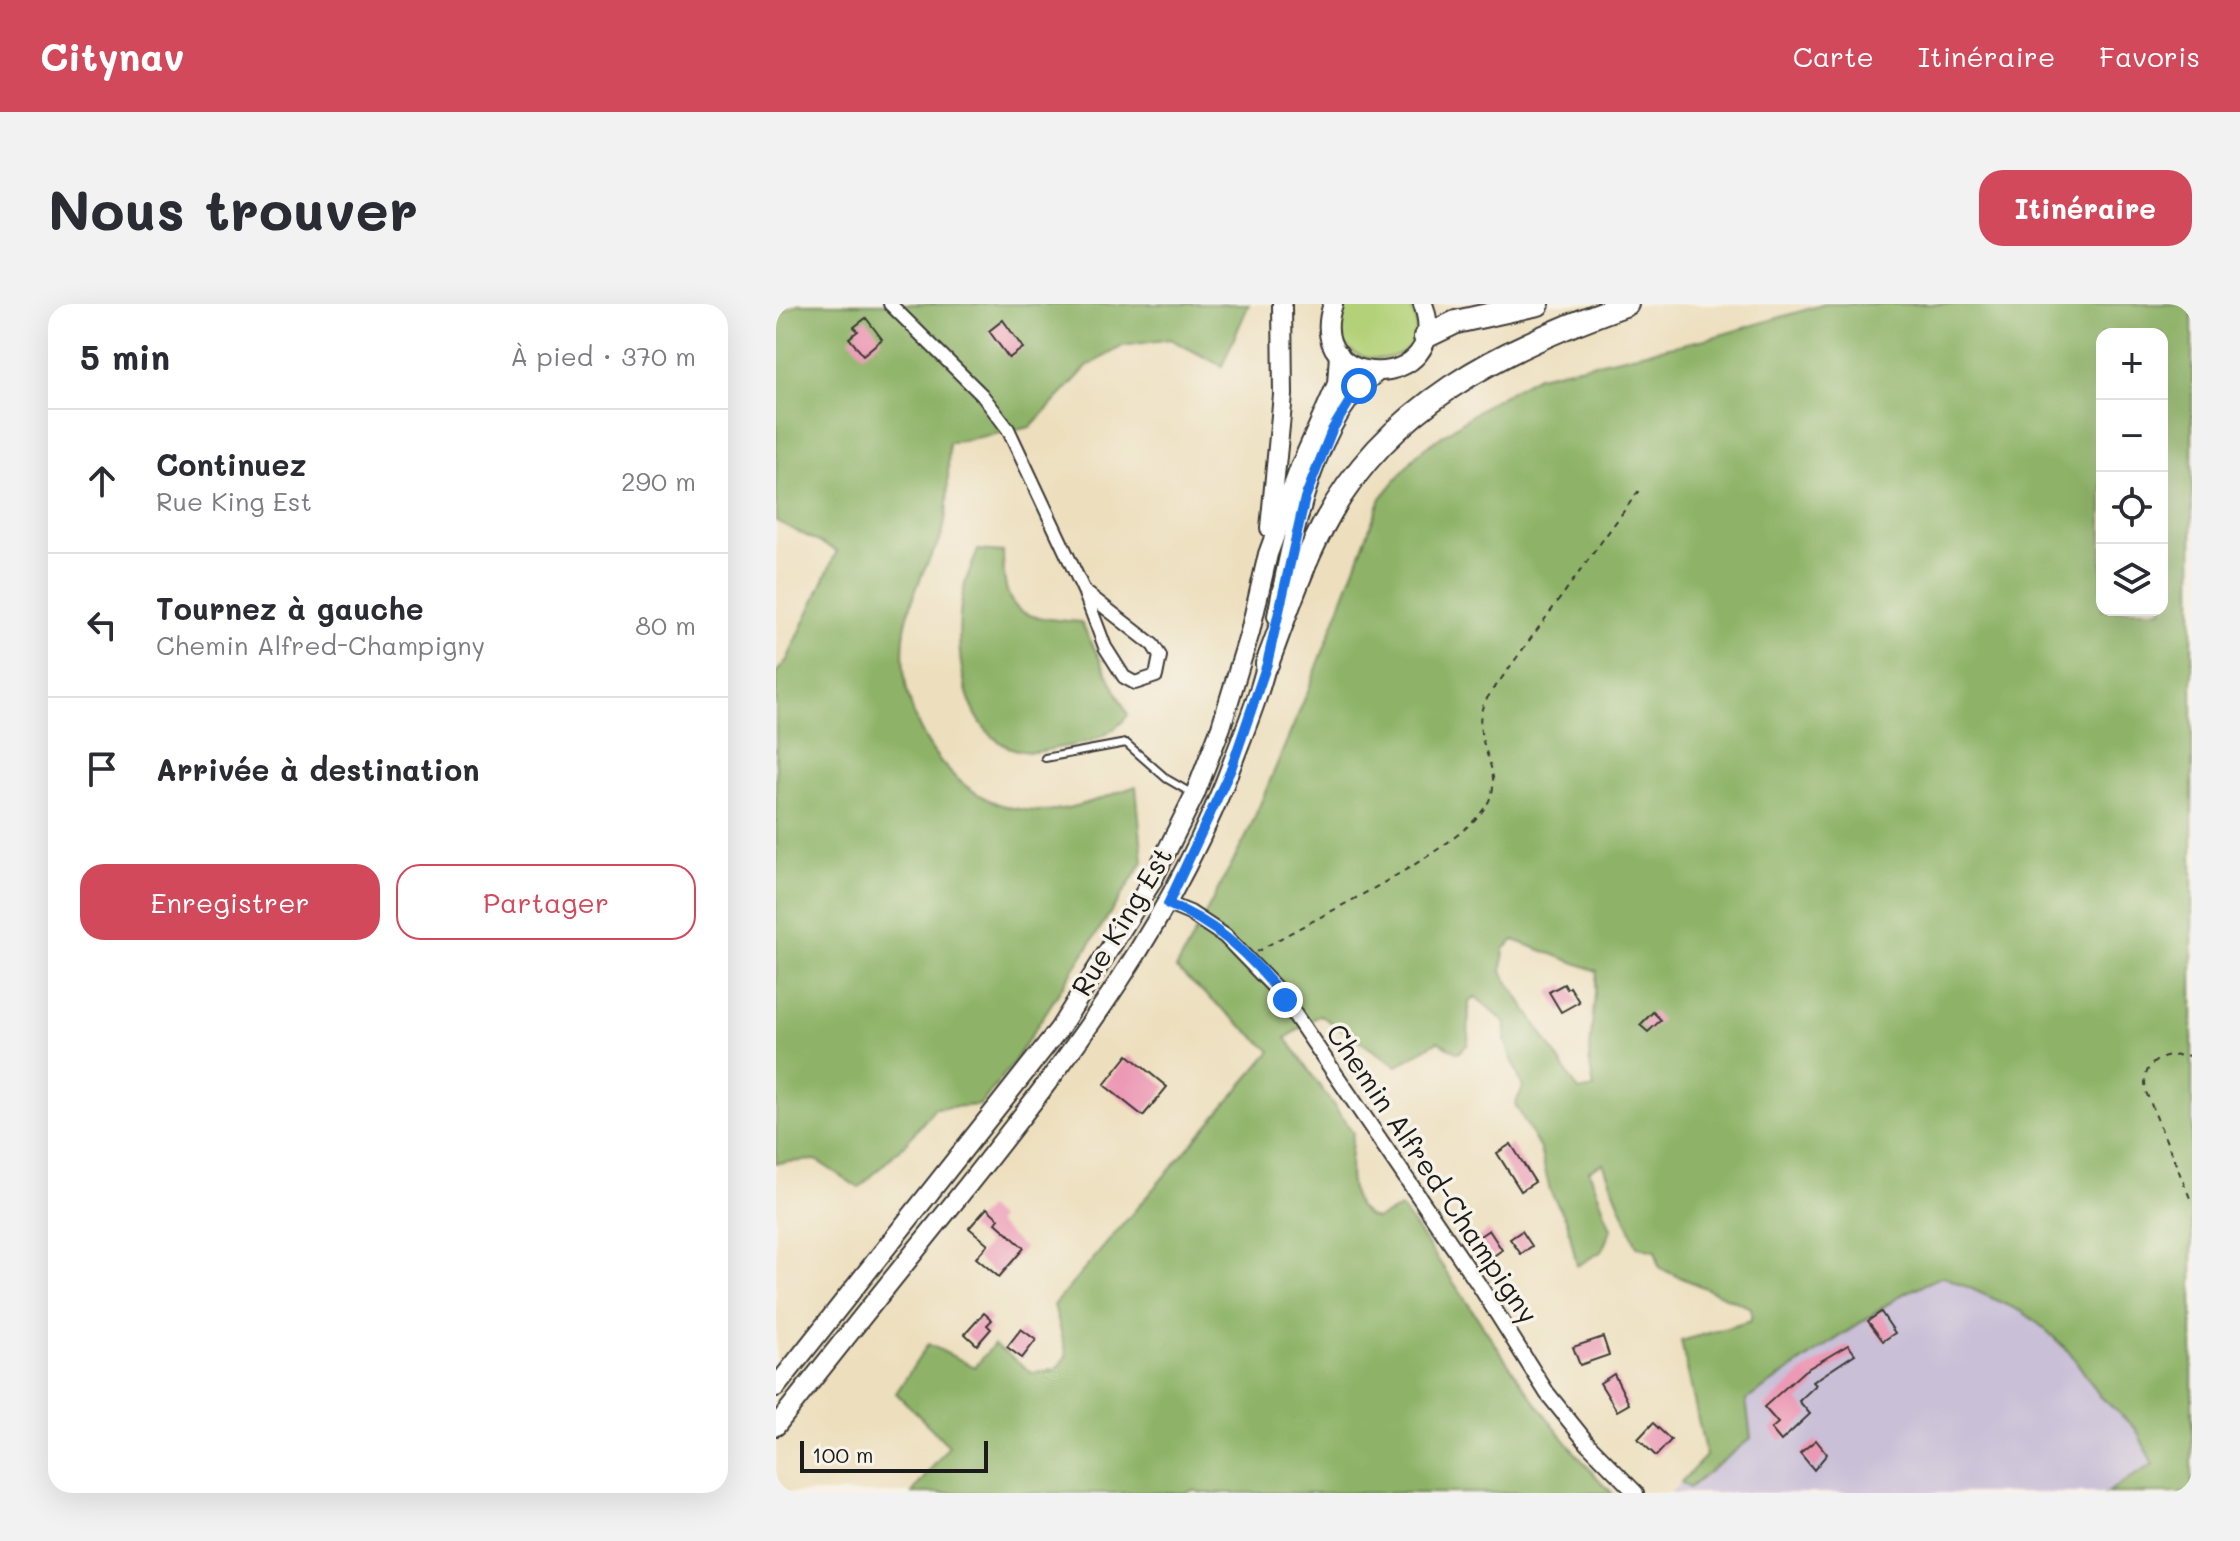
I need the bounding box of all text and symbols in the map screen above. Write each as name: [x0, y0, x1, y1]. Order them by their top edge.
text: Citynav: [40, 31, 184, 81]
text: Carte: [1793, 38, 1874, 74]
text: Itinéraire: [1918, 38, 2055, 74]
text: Favoris: [2099, 38, 2200, 74]
button: Itinéraire: [1979, 170, 2192, 246]
text: Nous trouver: [48, 172, 418, 245]
map controls: [2096, 328, 2168, 616]
button: +: [2096, 328, 2168, 400]
text: 5 min: [80, 334, 170, 379]
text: À pied · 370 m: [510, 339, 696, 373]
route start: [1341, 368, 1377, 404]
button: −: [2096, 400, 2168, 472]
text: Continuez: [156, 444, 306, 484]
icon: ahead: [80, 459, 124, 503]
text: 290 m: [621, 464, 696, 498]
button: locate: [2096, 472, 2168, 544]
text: Rue King Est: [156, 484, 312, 518]
button: layers: [2096, 544, 2168, 616]
text: Tournez à gauche: [156, 588, 424, 628]
icon: left: [80, 603, 124, 647]
text: 80 m: [635, 608, 696, 642]
text: Chemin Alfred-Champigny: [156, 628, 485, 662]
icon: arrive: [80, 747, 124, 791]
text: Arrivée à destination: [156, 749, 479, 789]
street label: Rue King Est: [1062, 840, 1180, 1002]
button: Enregistrer: [80, 864, 380, 940]
button: Partager: [396, 864, 696, 940]
route end: [1267, 982, 1303, 1018]
street label: Chemin Alfred-Champigny: [1319, 1016, 1547, 1330]
scale bar: [800, 1437, 988, 1473]
text: 100 m: [812, 1440, 874, 1469]

